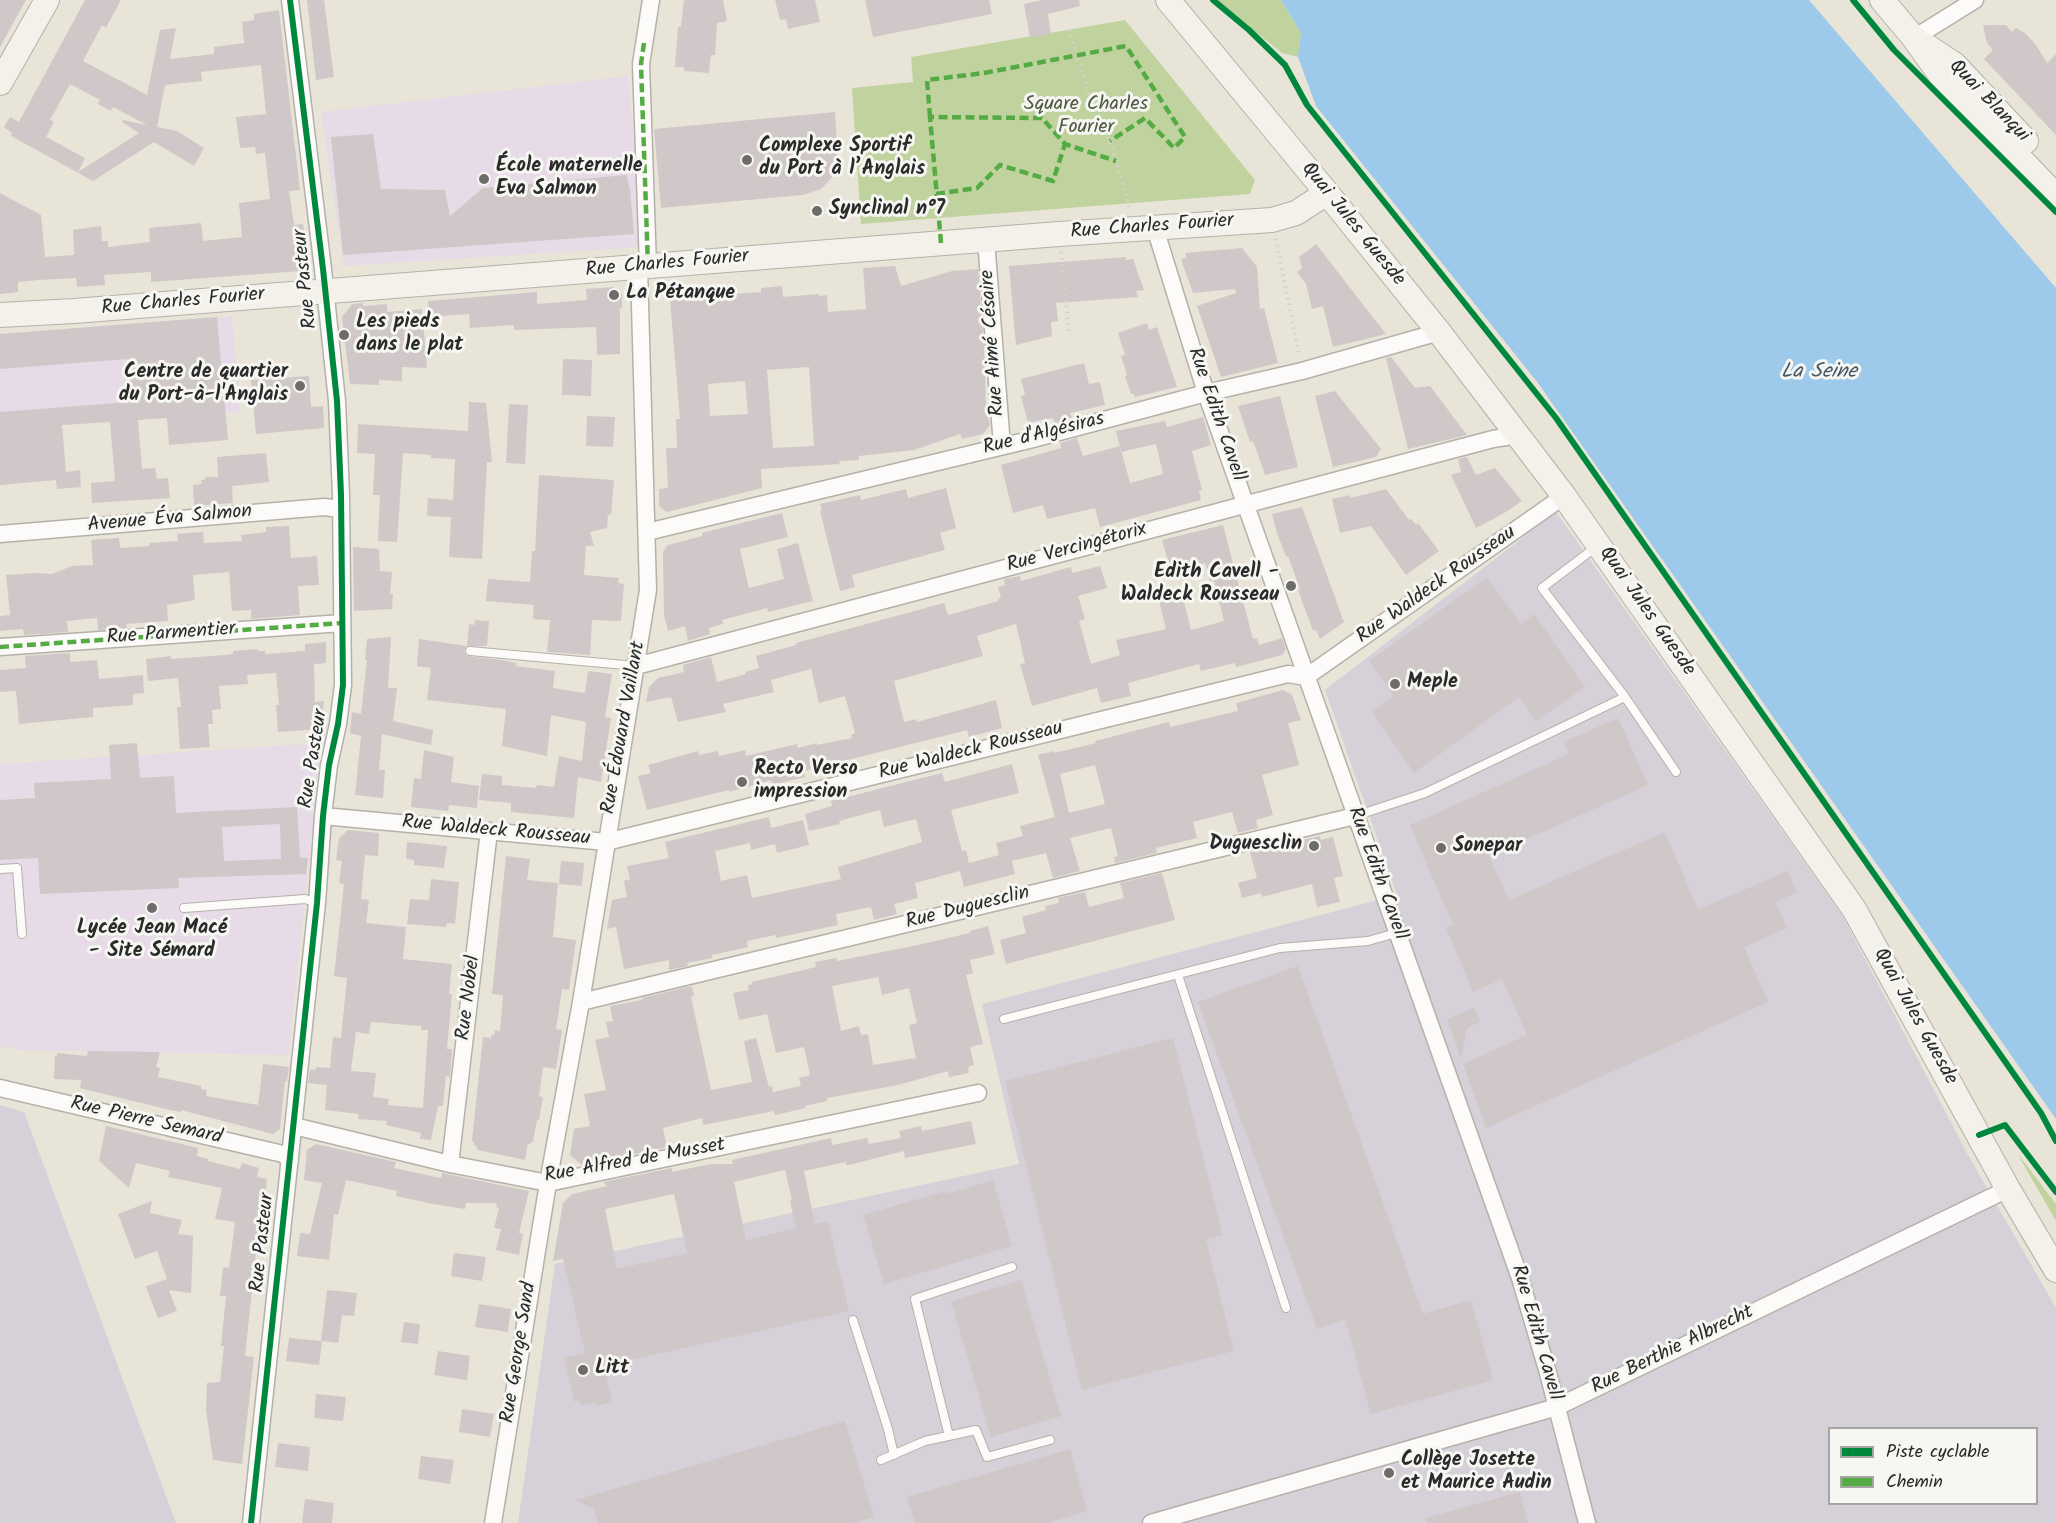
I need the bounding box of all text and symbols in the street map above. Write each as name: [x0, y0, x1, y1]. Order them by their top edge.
street label: Quai Blanqui: [1943, 55, 2033, 149]
park label: Square Charles Fourier: [1024, 94, 1148, 141]
place label: Complexe Sportif du Port à l’Anglais: [759, 136, 925, 183]
marker: Complexe Sportif du Port à l’Anglais: [740, 153, 754, 167]
place label: École maternelle Eva Salmon: [496, 156, 643, 203]
street label: Quai Jules Guesde: [1295, 158, 1409, 292]
marker: École maternelle Eva Salmon: [477, 172, 491, 186]
place label: Synclinal n°7: [829, 199, 945, 223]
marker: Synclinal n°7: [810, 204, 824, 218]
street label: Rue Charles Fourier: [1070, 210, 1234, 246]
street label: Rue Pasteur: [290, 228, 324, 330]
street label: Rue Charles Fourier: [584, 246, 750, 284]
street label: Rue Aimé Césaire: [977, 269, 1011, 417]
place label: La Pétanque: [626, 283, 735, 307]
street label: Rue Charles Fourier: [100, 284, 266, 322]
marker: La Pétanque: [607, 288, 621, 302]
place label: Les pieds dans le plat: [356, 312, 463, 359]
marker: Les pieds dans le plat: [337, 328, 351, 342]
street label: Rue Edith Cavell: [1181, 345, 1249, 485]
water label: La Seine: [1781, 360, 1857, 386]
place label: Centre de quartier du Port-à-l'Anglais: [119, 362, 288, 409]
marker: Centre de quartier du Port-à-l'Anglais: [293, 379, 307, 393]
street label: Rue d'Algésiras: [981, 408, 1107, 462]
street label: Avenue Éva Salmon: [87, 501, 253, 539]
street label: Rue Vercingétorix: [1004, 519, 1150, 579]
street label: Rue Waldeck Rousseau: [1353, 522, 1521, 650]
street label: Quai Jules Guesde: [1592, 543, 1700, 681]
place label: Edith Cavell - Waldeck Rousseau: [1121, 562, 1279, 609]
marker: Edith Cavell - Waldeck Rousseau: [1284, 579, 1298, 593]
street label: Rue Parmentier: [106, 619, 236, 651]
street label: Rue Édouard Vaillant: [598, 640, 652, 816]
place label: Meple: [1407, 672, 1458, 696]
marker: Meple: [1388, 677, 1402, 691]
street label: Rue Pasteur: [295, 708, 335, 810]
street label: Rue Waldeck Rousseau: [876, 718, 1066, 786]
place label: Recto Verso impression: [754, 759, 857, 806]
marker: Recto Verso impression: [735, 775, 749, 789]
street label: Rue Edith Cavell: [1341, 804, 1411, 944]
street label: Rue Waldeck Rousseau: [401, 812, 591, 852]
place label: Duguesclin: [1209, 834, 1302, 858]
place label: Sonepar: [1453, 836, 1522, 860]
marker: Duguesclin: [1307, 839, 1321, 853]
marker: Sonepar: [1434, 841, 1448, 855]
street label: Rue Duguesclin: [904, 882, 1032, 936]
marker: Lycée Jean Macé - Site Sémard: [145, 901, 159, 915]
place label: Lycée Jean Macé - Site Sémard: [77, 918, 227, 965]
street label: Quai Jules Guesde: [1867, 945, 1961, 1089]
street label: Rue Nobel: [453, 954, 487, 1042]
street label: Rue Pierre Semard: [68, 1093, 224, 1151]
street label: Rue Alfred de Musset: [543, 1134, 727, 1190]
street label: Rue Pasteur: [247, 1192, 281, 1294]
street label: Rue Edith Cavell: [1504, 1262, 1566, 1404]
street label: Rue George Sand: [497, 1281, 543, 1425]
street label: Rue Berthie Albrecht: [1588, 1301, 1758, 1401]
place label: Litt: [595, 1358, 629, 1382]
marker: Litt: [576, 1363, 590, 1377]
legend: [1828, 1427, 2038, 1505]
text: Piste cyclable: [1886, 1438, 1989, 1467]
place label: Collège Josette et Maurice Audin: [1401, 1450, 1552, 1497]
marker: Collège Josette et Maurice Audin: [1382, 1466, 1396, 1480]
text: Chemin: [1886, 1468, 1943, 1497]

